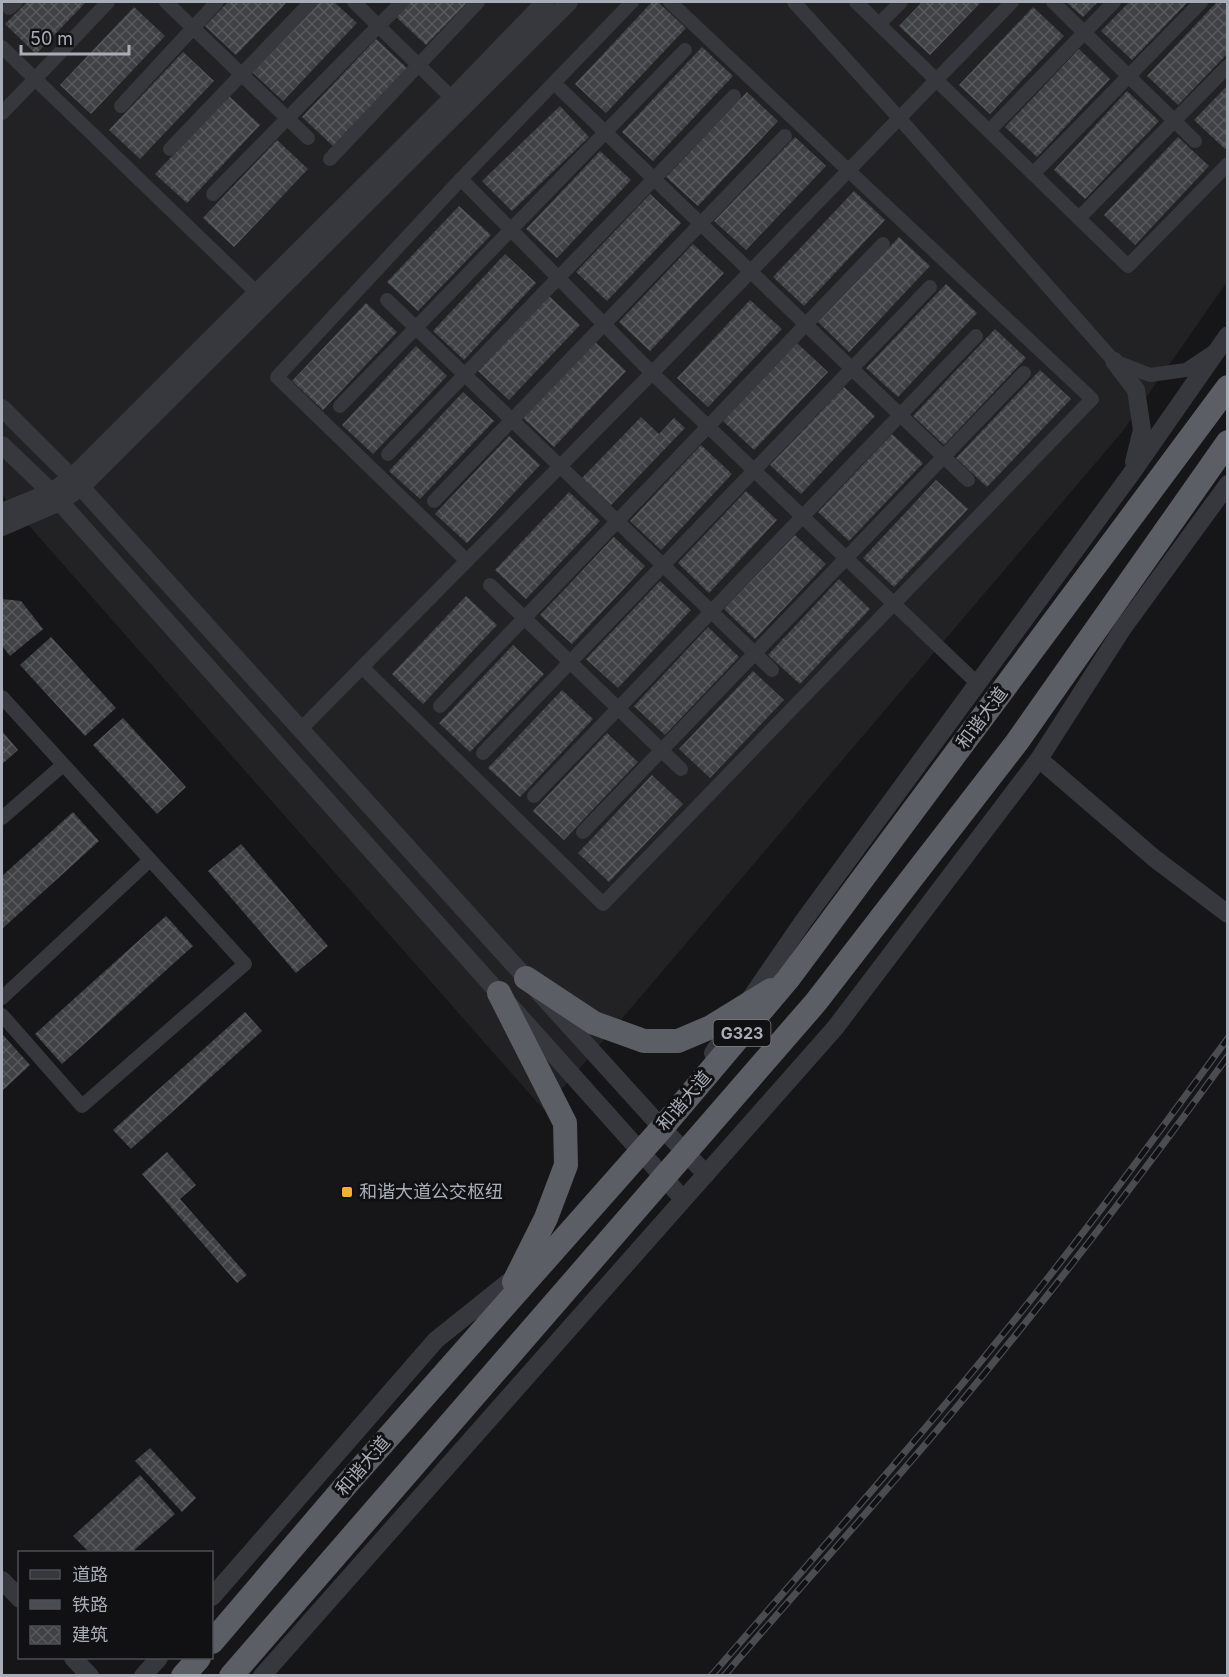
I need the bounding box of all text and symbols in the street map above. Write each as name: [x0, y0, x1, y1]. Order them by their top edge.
scale bar: [21, 18, 129, 56]
text: 50 m: [30, 28, 73, 49]
street label: 和谐大道: [952, 683, 1012, 753]
road number: G323: [714, 1020, 771, 1046]
street label: 和谐大道: [652, 1067, 715, 1135]
place label: 和谐大道公交枢纽: [359, 1181, 503, 1202]
marker: 和谐大道公交枢纽: [340, 1185, 354, 1199]
street label: 和谐大道: [331, 1432, 394, 1500]
legend: [18, 1551, 213, 1659]
text: 道路: [72, 1564, 108, 1585]
text: 铁路: [72, 1594, 108, 1615]
text: 建筑: [72, 1624, 108, 1645]

